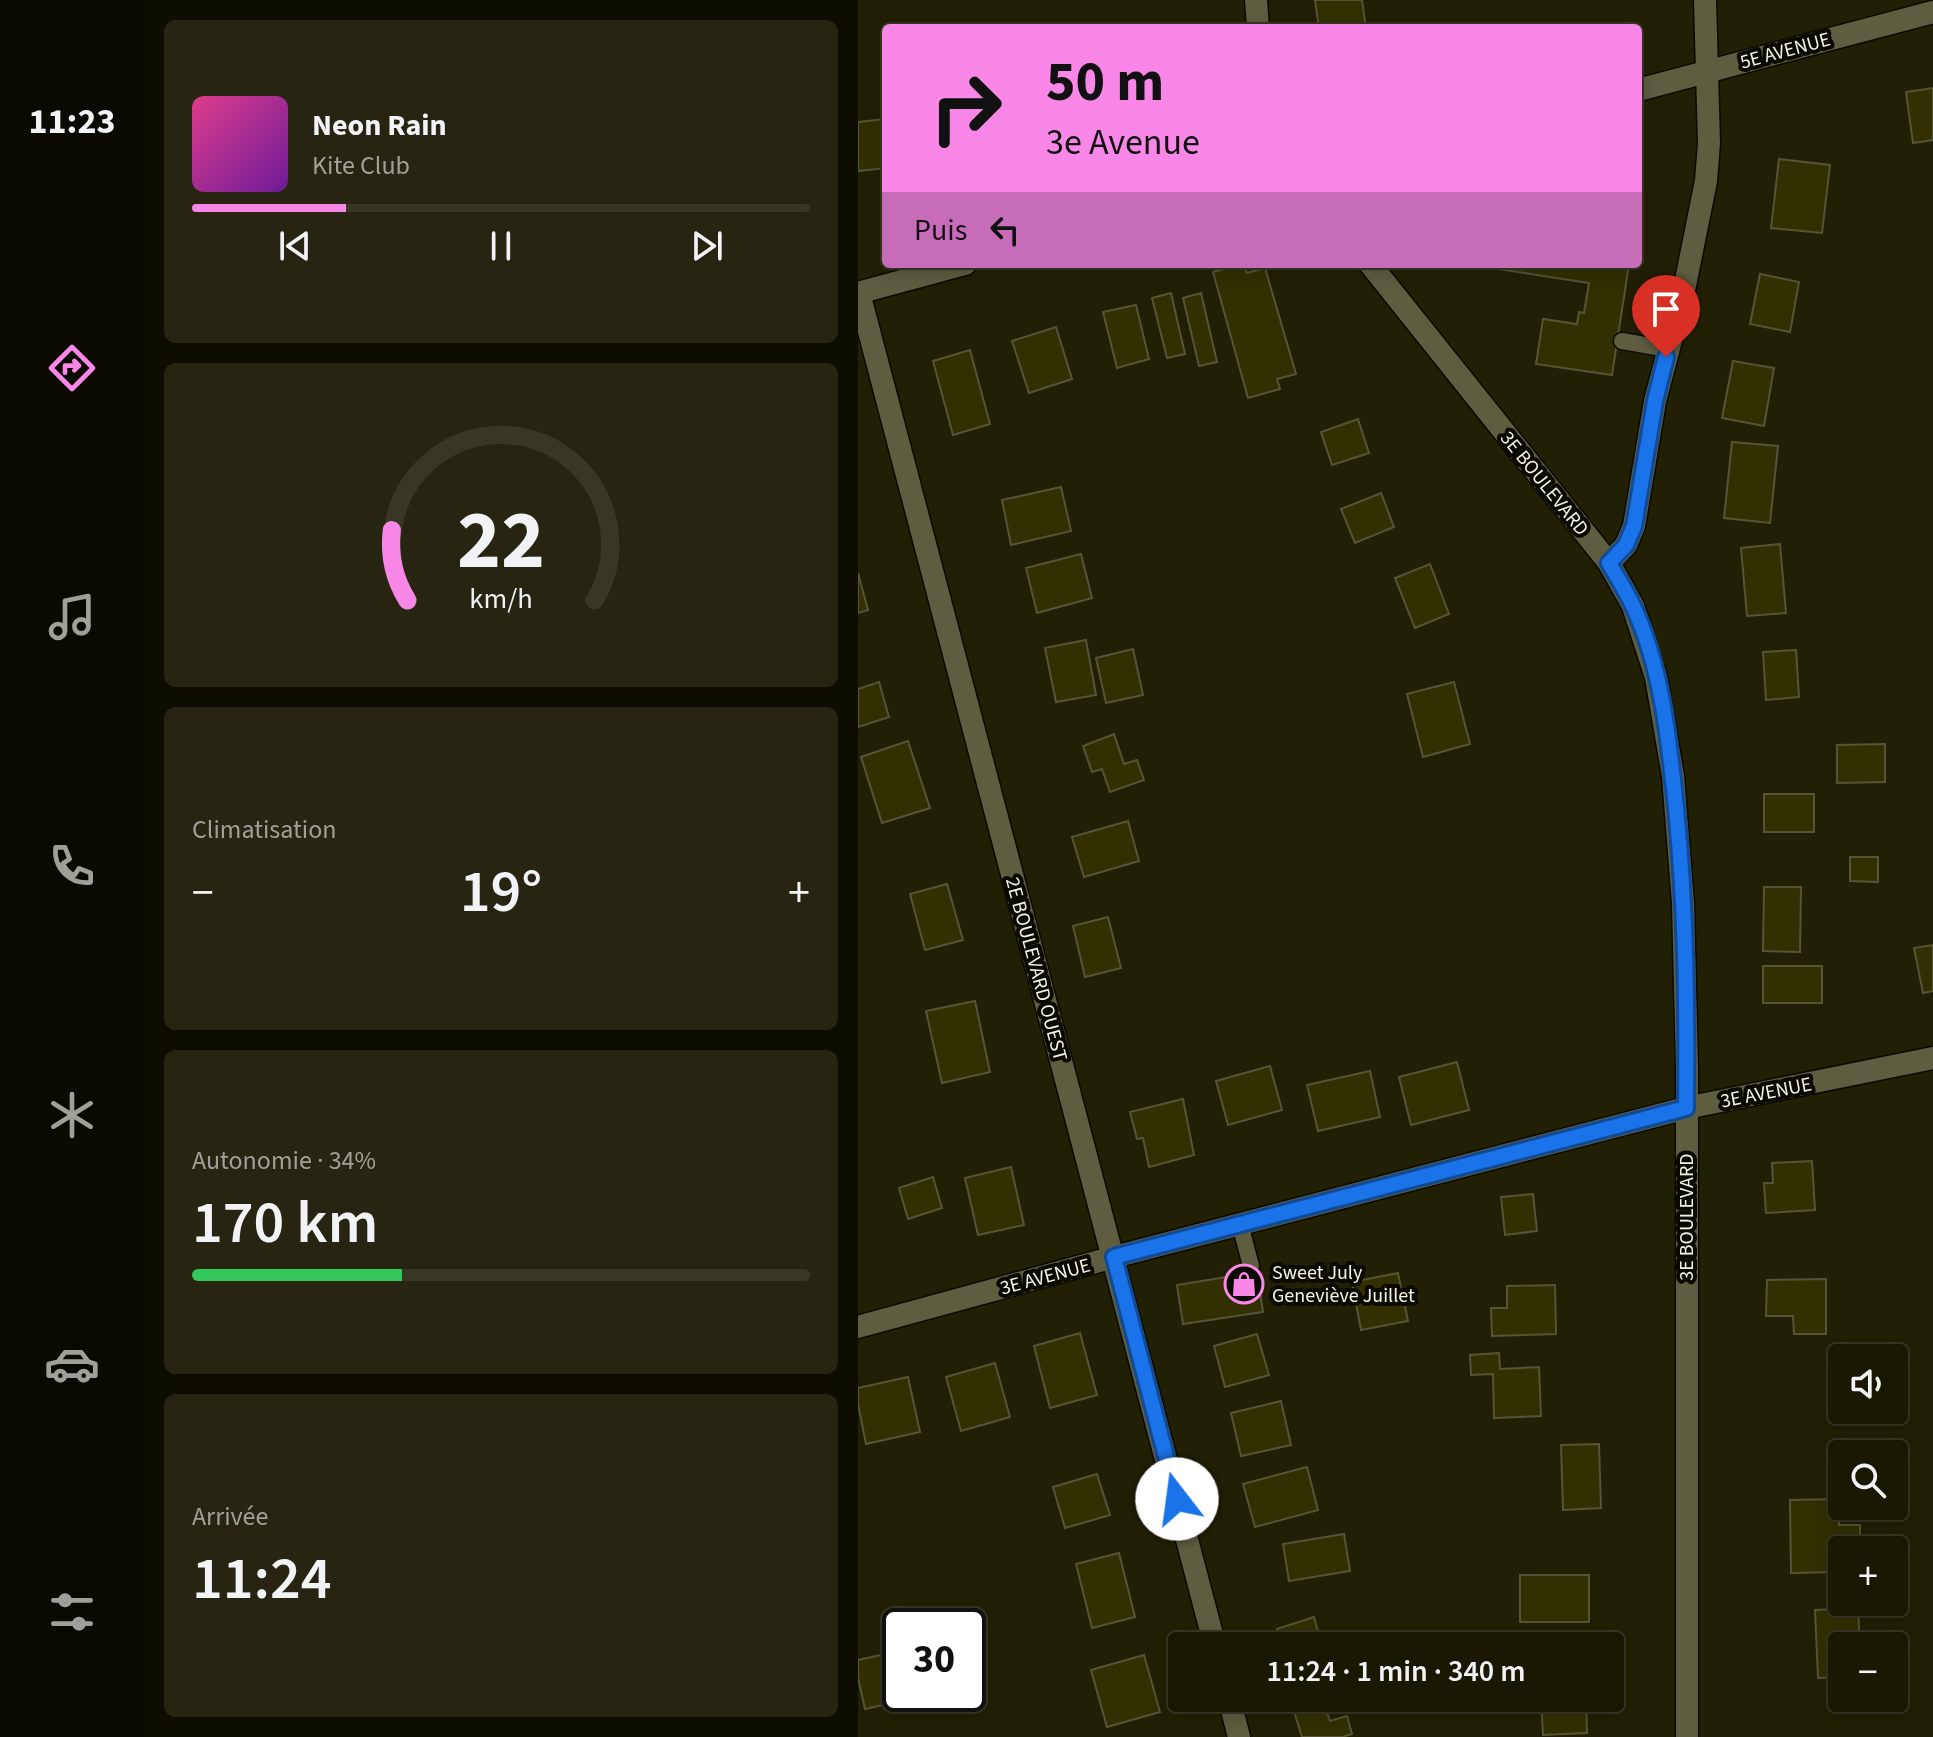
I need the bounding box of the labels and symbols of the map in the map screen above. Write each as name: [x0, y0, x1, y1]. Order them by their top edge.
street label: 5E AVENUE: [1737, 25, 1833, 76]
pin: [1632, 275, 1700, 357]
street label: 3E BOULEVARD: [1493, 425, 1595, 542]
street label: 2E BOULEVARD OUEST: [998, 874, 1074, 1064]
street label: 3E AVENUE: [1718, 1070, 1814, 1116]
street label: 3E BOULEVARD: [1673, 1153, 1701, 1281]
street label: 3E AVENUE: [997, 1251, 1093, 1302]
place label: Sweet July Geneviève Juillet: [1272, 1259, 1415, 1310]
shop icon: Sweet July Geneviève Juillet: [1223, 1263, 1265, 1305]
position arrow: [1135, 1457, 1219, 1541]
speed limit sign: 30: [882, 1608, 986, 1712]

